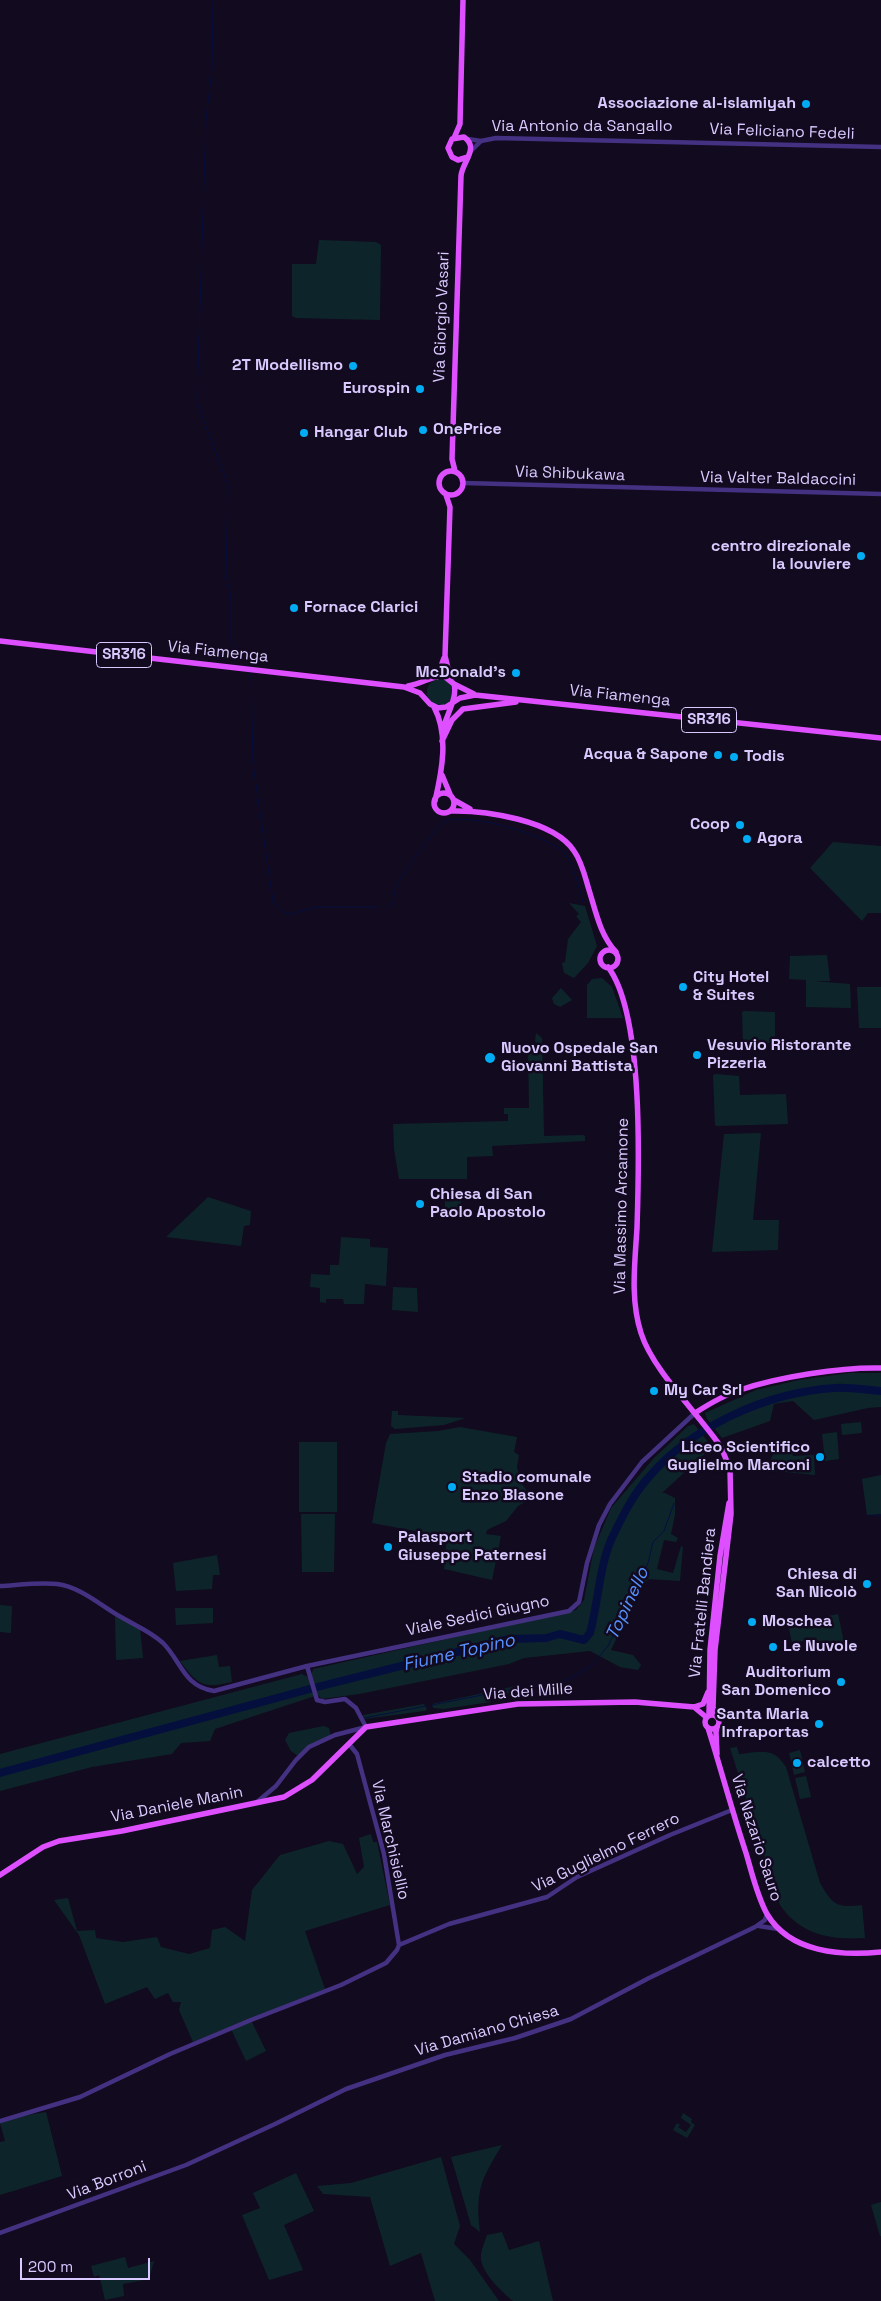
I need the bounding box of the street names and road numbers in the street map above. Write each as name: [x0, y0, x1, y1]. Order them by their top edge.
street label: Via Antonio da Sangallo: [491, 117, 673, 137]
street label: Via Feliciano Fedeli: [709, 120, 855, 144]
street label: Via Giorgio Vasari: [430, 251, 454, 383]
street label: Via Shibukawa: [515, 462, 625, 486]
street label: Via Valter Baldaccini: [700, 468, 856, 490]
street label: Via Fiamenga: [167, 637, 269, 667]
road number: SR316: [96, 642, 152, 668]
street label: Via Fiamenga: [569, 681, 671, 711]
road number: SR316: [682, 708, 736, 732]
street label: Via Massimo Arcamone: [611, 1118, 633, 1294]
street label: Via Fratelli Bandiera: [686, 1527, 720, 1679]
street label: Viale Sedici Giugno: [405, 1591, 551, 1641]
street label: Via dei Mille: [482, 1679, 574, 1705]
street label: Via Nazario Sauro: [726, 1772, 786, 1904]
street label: Via Marchisiellio: [367, 1778, 413, 1902]
street label: Via Daniele Manin: [109, 1783, 245, 1827]
street label: Via Guglielmo Ferrero: [529, 1809, 683, 1897]
street label: Via Damiano Chiesa: [413, 2001, 561, 2061]
street label: Via Borroni: [65, 2157, 149, 2205]

